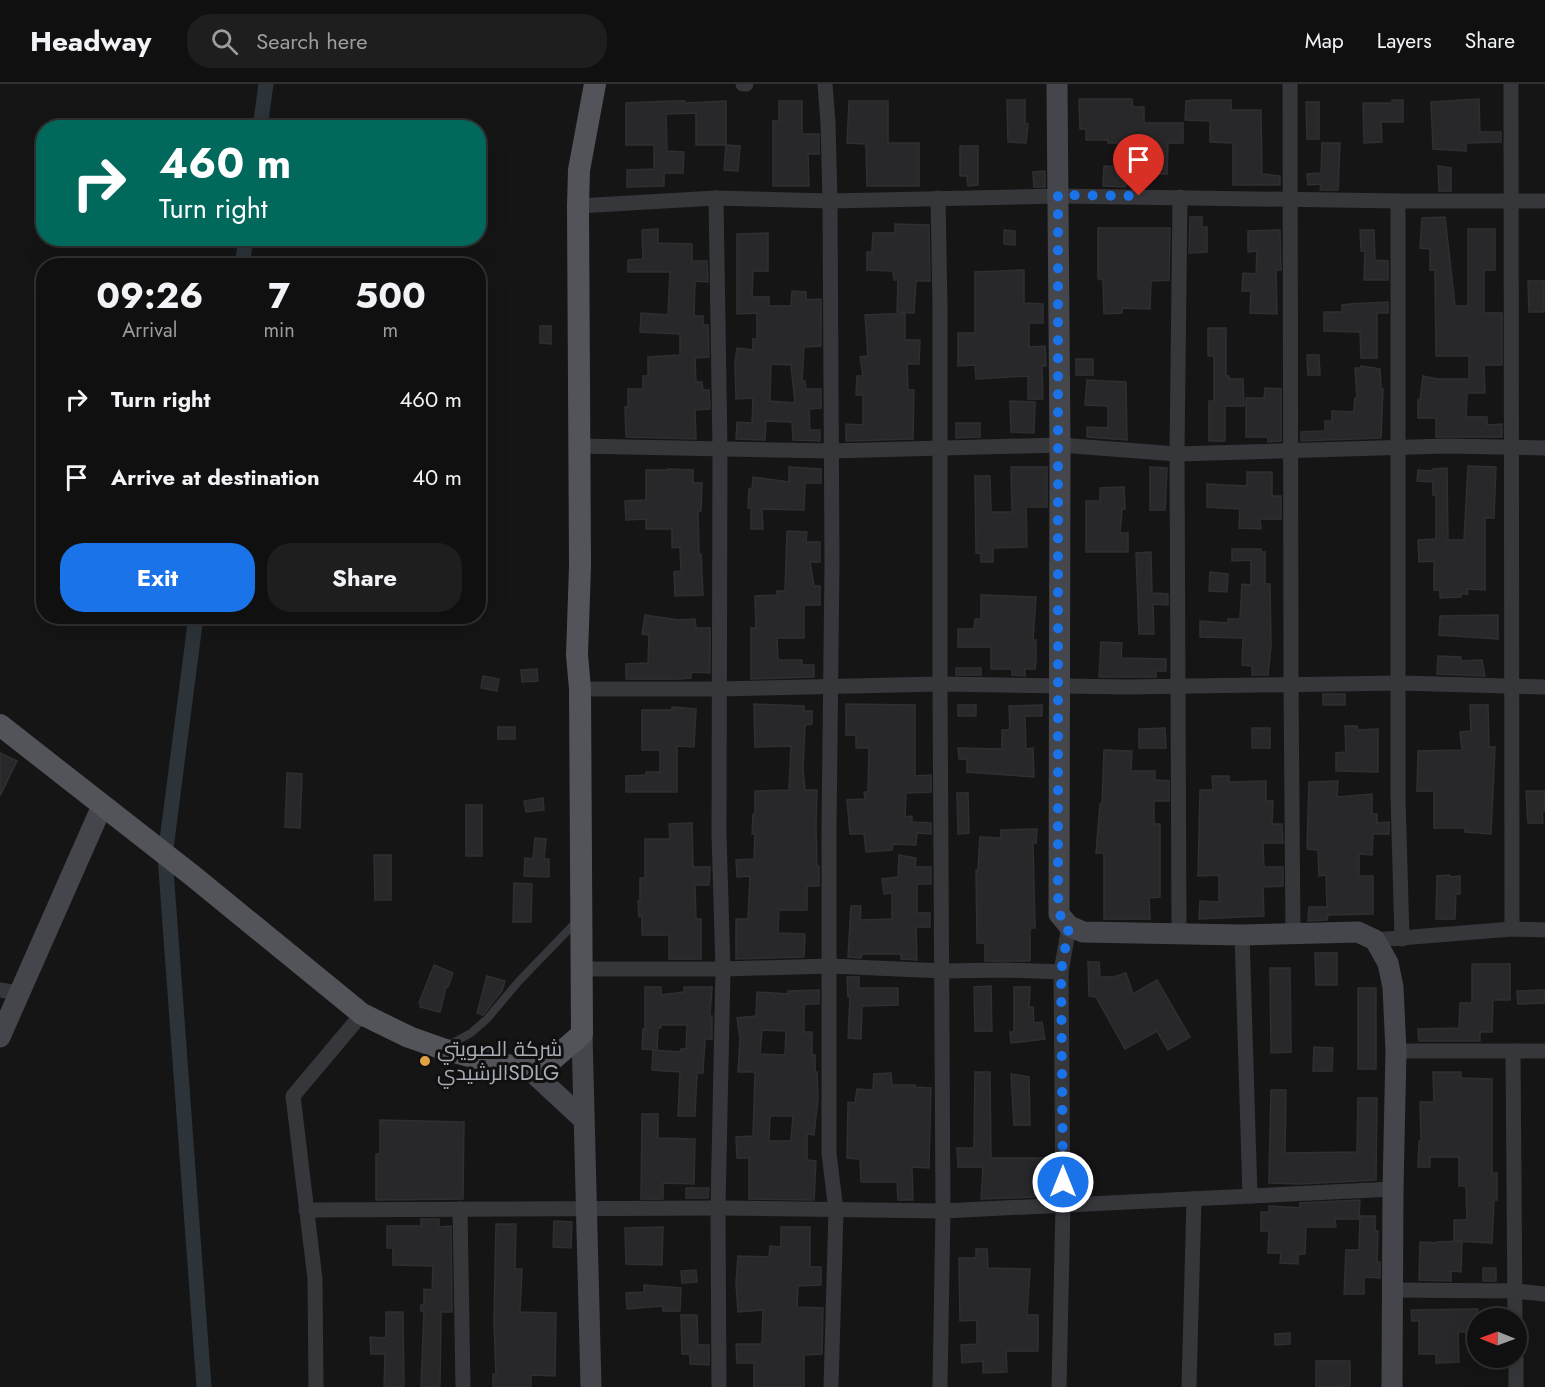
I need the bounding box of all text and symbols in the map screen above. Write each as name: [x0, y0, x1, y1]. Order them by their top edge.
search box: [187, 14, 607, 68]
text: Headway: [30, 21, 151, 62]
icon: search: [208, 25, 241, 58]
text: Search here: [256, 25, 368, 57]
text: Map: [1305, 26, 1344, 56]
text: Layers: [1377, 26, 1432, 56]
text: Share: [1465, 26, 1515, 56]
text: 460 m: [159, 133, 291, 194]
pin: [1113, 134, 1164, 196]
icon: arrive: [1122, 143, 1155, 176]
icon: right: [60, 144, 138, 222]
text: Turn right: [159, 189, 267, 228]
text: 09:26: [96, 269, 203, 321]
text: 7: [268, 269, 290, 321]
text: 500: [355, 269, 426, 321]
text: Arrival: [122, 316, 177, 345]
text: min: [264, 316, 295, 345]
text: m: [383, 316, 398, 345]
icon: right: [60, 383, 93, 416]
text: Turn right: [111, 383, 211, 415]
text: 460 m: [400, 383, 462, 415]
icon: arrive: [60, 461, 93, 494]
text: Arrive at destination: [111, 461, 320, 493]
text: 40 m: [412, 461, 462, 493]
button: Exit: [60, 543, 255, 612]
button: Share: [267, 543, 462, 612]
place label: شركة الصويتي الرشيديSDLG: [437, 1034, 562, 1089]
marker: شركة الصويتي الرشيديSDLG: [418, 1054, 432, 1068]
position arrow: [1031, 1150, 1095, 1214]
north arrow: [1467, 1308, 1527, 1368]
map controls: [1467, 1308, 1527, 1368]

